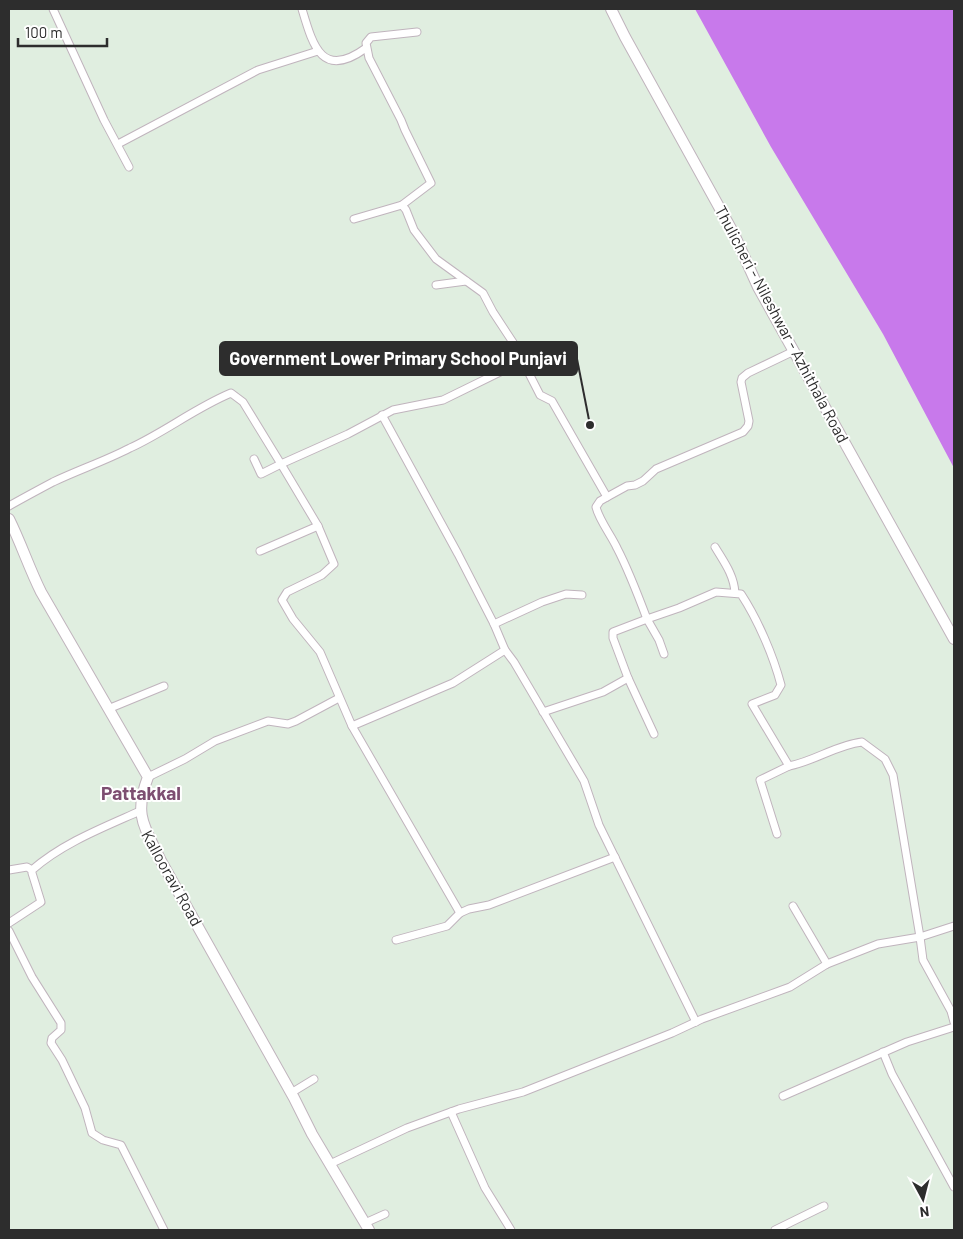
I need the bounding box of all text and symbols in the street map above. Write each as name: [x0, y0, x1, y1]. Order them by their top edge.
scale bar: [18, 15, 106, 47]
text: 100 m: [25, 23, 63, 41]
street label: Thulicheri - Nileshwar - Azhithala Road: [712, 202, 853, 446]
callout: Government Lower Primary School Punjavi: [220, 342, 577, 375]
text: Government Lower Primary School Punjavi: [229, 347, 567, 369]
district label: Pattakkal: [101, 781, 181, 804]
street label: Kallooravi Road: [138, 826, 207, 929]
north arrow: [898, 1174, 948, 1224]
text: N: [919, 1203, 930, 1221]

